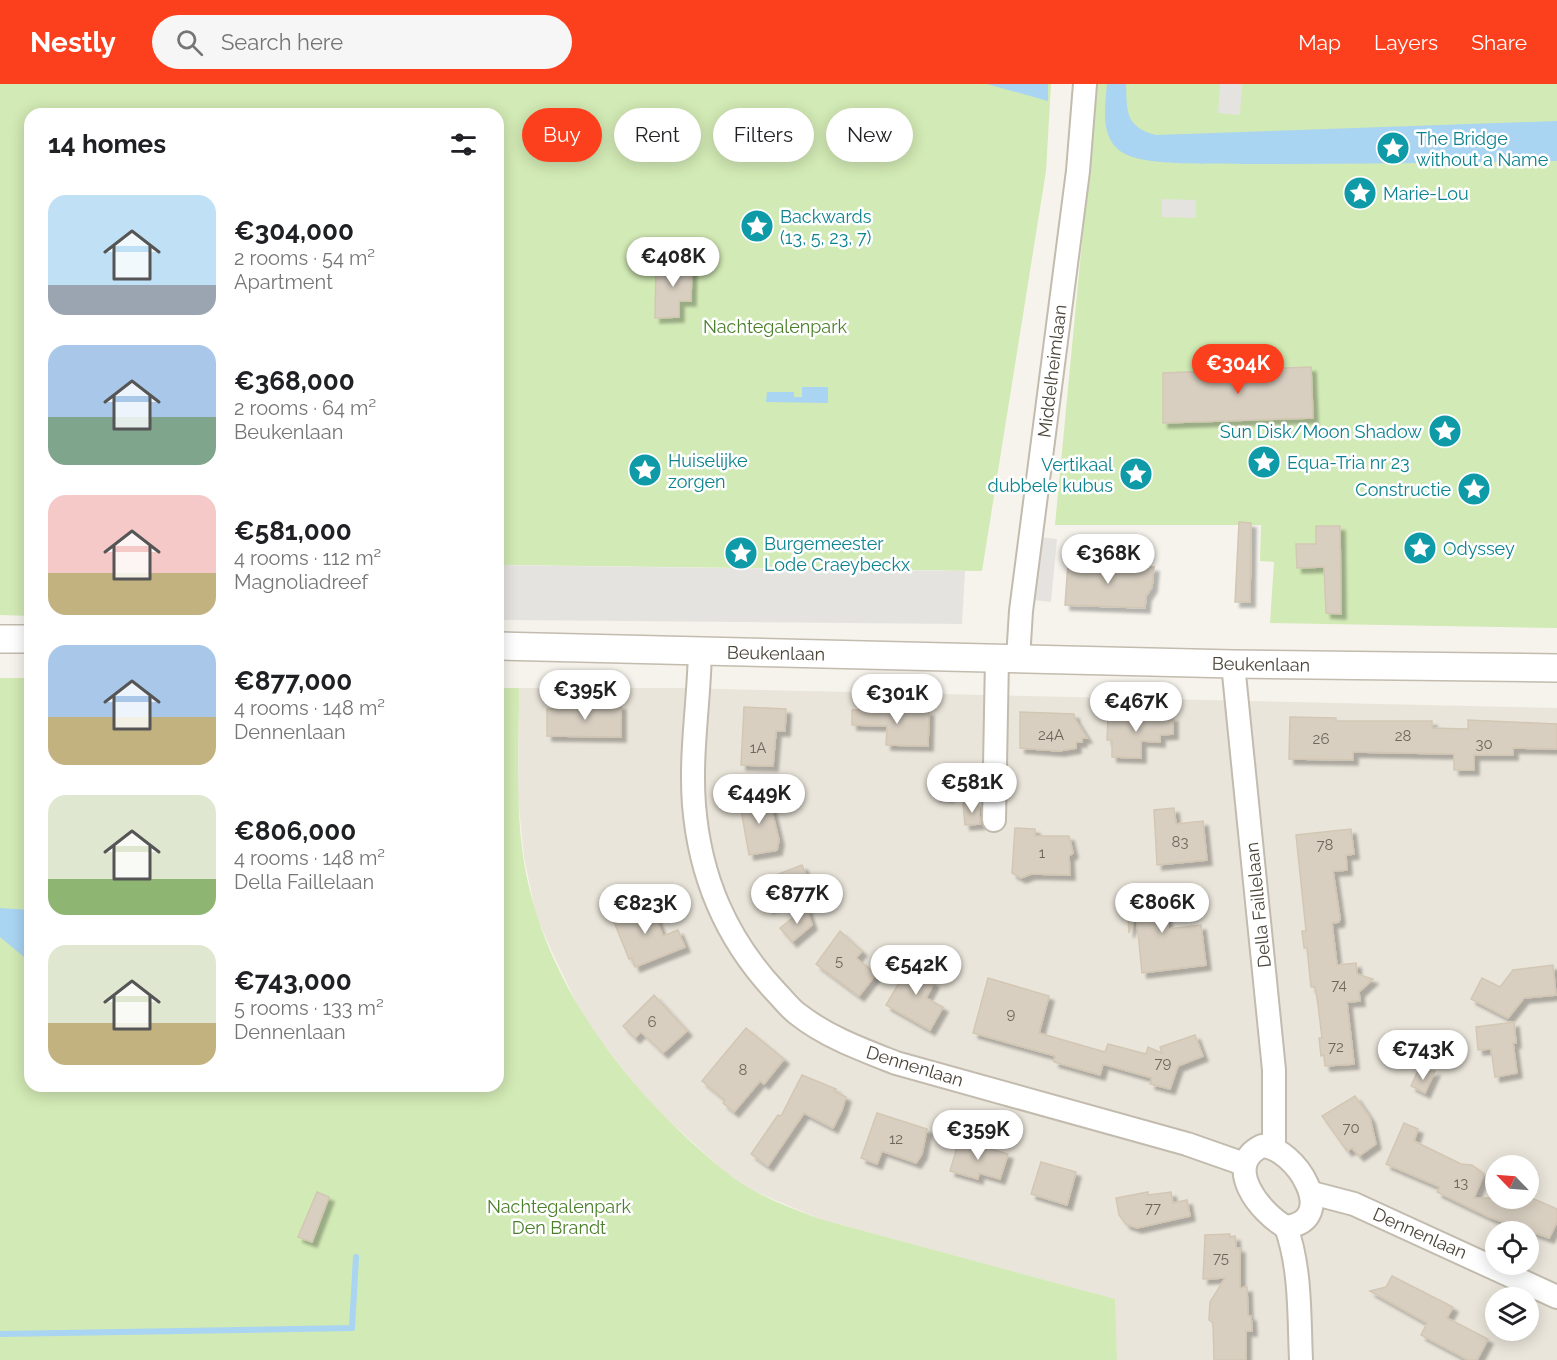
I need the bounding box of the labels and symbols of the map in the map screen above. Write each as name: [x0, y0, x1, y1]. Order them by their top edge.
place label: The Bridge without a Name: [1416, 128, 1549, 170]
place icon: The Bridge without a Name: [1375, 130, 1411, 166]
place icon: Marie-Lou: [1342, 175, 1378, 211]
place label: Marie-Lou: [1383, 183, 1469, 204]
place label: Backwards (13, 5, 23, 7): [780, 206, 872, 248]
place icon: Backwards (13, 5, 23, 7): [739, 208, 775, 244]
pin: €408K: [631, 237, 715, 288]
street label: Middelheimlaan: [1033, 303, 1071, 439]
park label: Nachtegalenpark: [703, 316, 847, 337]
pin: €304K: [1196, 344, 1280, 395]
place icon: Sun Disk/Moon Shadow: [1427, 413, 1463, 449]
place label: Sun Disk/Moon Shadow: [1220, 421, 1422, 442]
place icon: Equa-Tria nr 23: [1246, 444, 1282, 480]
place label: Huiselijke zorgen: [668, 450, 748, 492]
place icon: Huiselijke zorgen: [627, 452, 663, 488]
place label: Equa-Tria nr 23: [1287, 452, 1410, 473]
place label: Vertikaal dubbele kubus: [988, 454, 1113, 496]
place icon: Vertikaal dubbele kubus: [1118, 456, 1154, 492]
place icon: Constructie: [1456, 471, 1492, 507]
place label: Constructie: [1355, 479, 1451, 500]
place icon: Odyssey: [1402, 530, 1438, 566]
place label: Burgemeester Lode Craeybeckx: [764, 533, 910, 575]
pin: €368K: [1066, 534, 1150, 585]
place icon: Burgemeester Lode Craeybeckx: [723, 535, 759, 571]
place label: Odyssey: [1443, 538, 1515, 559]
street label: Beukenlaan: [727, 642, 825, 664]
street label: Beukenlaan: [1212, 653, 1310, 675]
pin: €395K: [543, 670, 627, 721]
pin: €301K: [855, 674, 939, 725]
pin: €467K: [1094, 682, 1178, 733]
house number: 24A: [1038, 726, 1064, 744]
house number: 28: [1395, 727, 1411, 745]
house number: 26: [1313, 730, 1329, 748]
house number: 30: [1475, 735, 1493, 753]
house number: 1A: [750, 739, 766, 757]
pin: €581K: [930, 763, 1014, 814]
pin: €449K: [717, 774, 801, 825]
house number: 83: [1172, 833, 1188, 851]
house number: 78: [1317, 836, 1334, 854]
street label: Della Faillelaan: [1241, 841, 1275, 969]
house number: 1: [1039, 844, 1046, 862]
pin: €877K: [755, 874, 839, 925]
pin: €806K: [1120, 883, 1204, 934]
pin: €823K: [603, 884, 687, 935]
pin: €542K: [874, 945, 958, 996]
house number: 5: [835, 952, 843, 970]
house number: 74: [1331, 976, 1347, 994]
house number: 9: [1007, 1005, 1016, 1023]
house number: 6: [647, 1013, 657, 1031]
pin: €743K: [1381, 1030, 1465, 1081]
house number: 72: [1328, 1038, 1344, 1056]
street label: Dennenlaan: [864, 1041, 966, 1091]
house number: 79: [1155, 1054, 1172, 1072]
house number: 8: [739, 1061, 748, 1079]
pin: €359K: [936, 1110, 1020, 1161]
house number: 70: [1342, 1119, 1360, 1137]
house number: 12: [889, 1130, 903, 1148]
north arrow: [1485, 1155, 1539, 1209]
house number: 13: [1454, 1174, 1468, 1192]
park label: Nachtegalenpark Den Brandt: [487, 1196, 631, 1238]
house number: 77: [1145, 1199, 1161, 1217]
street label: Dennenlaan: [1370, 1203, 1470, 1263]
house number: 75: [1213, 1249, 1229, 1267]

